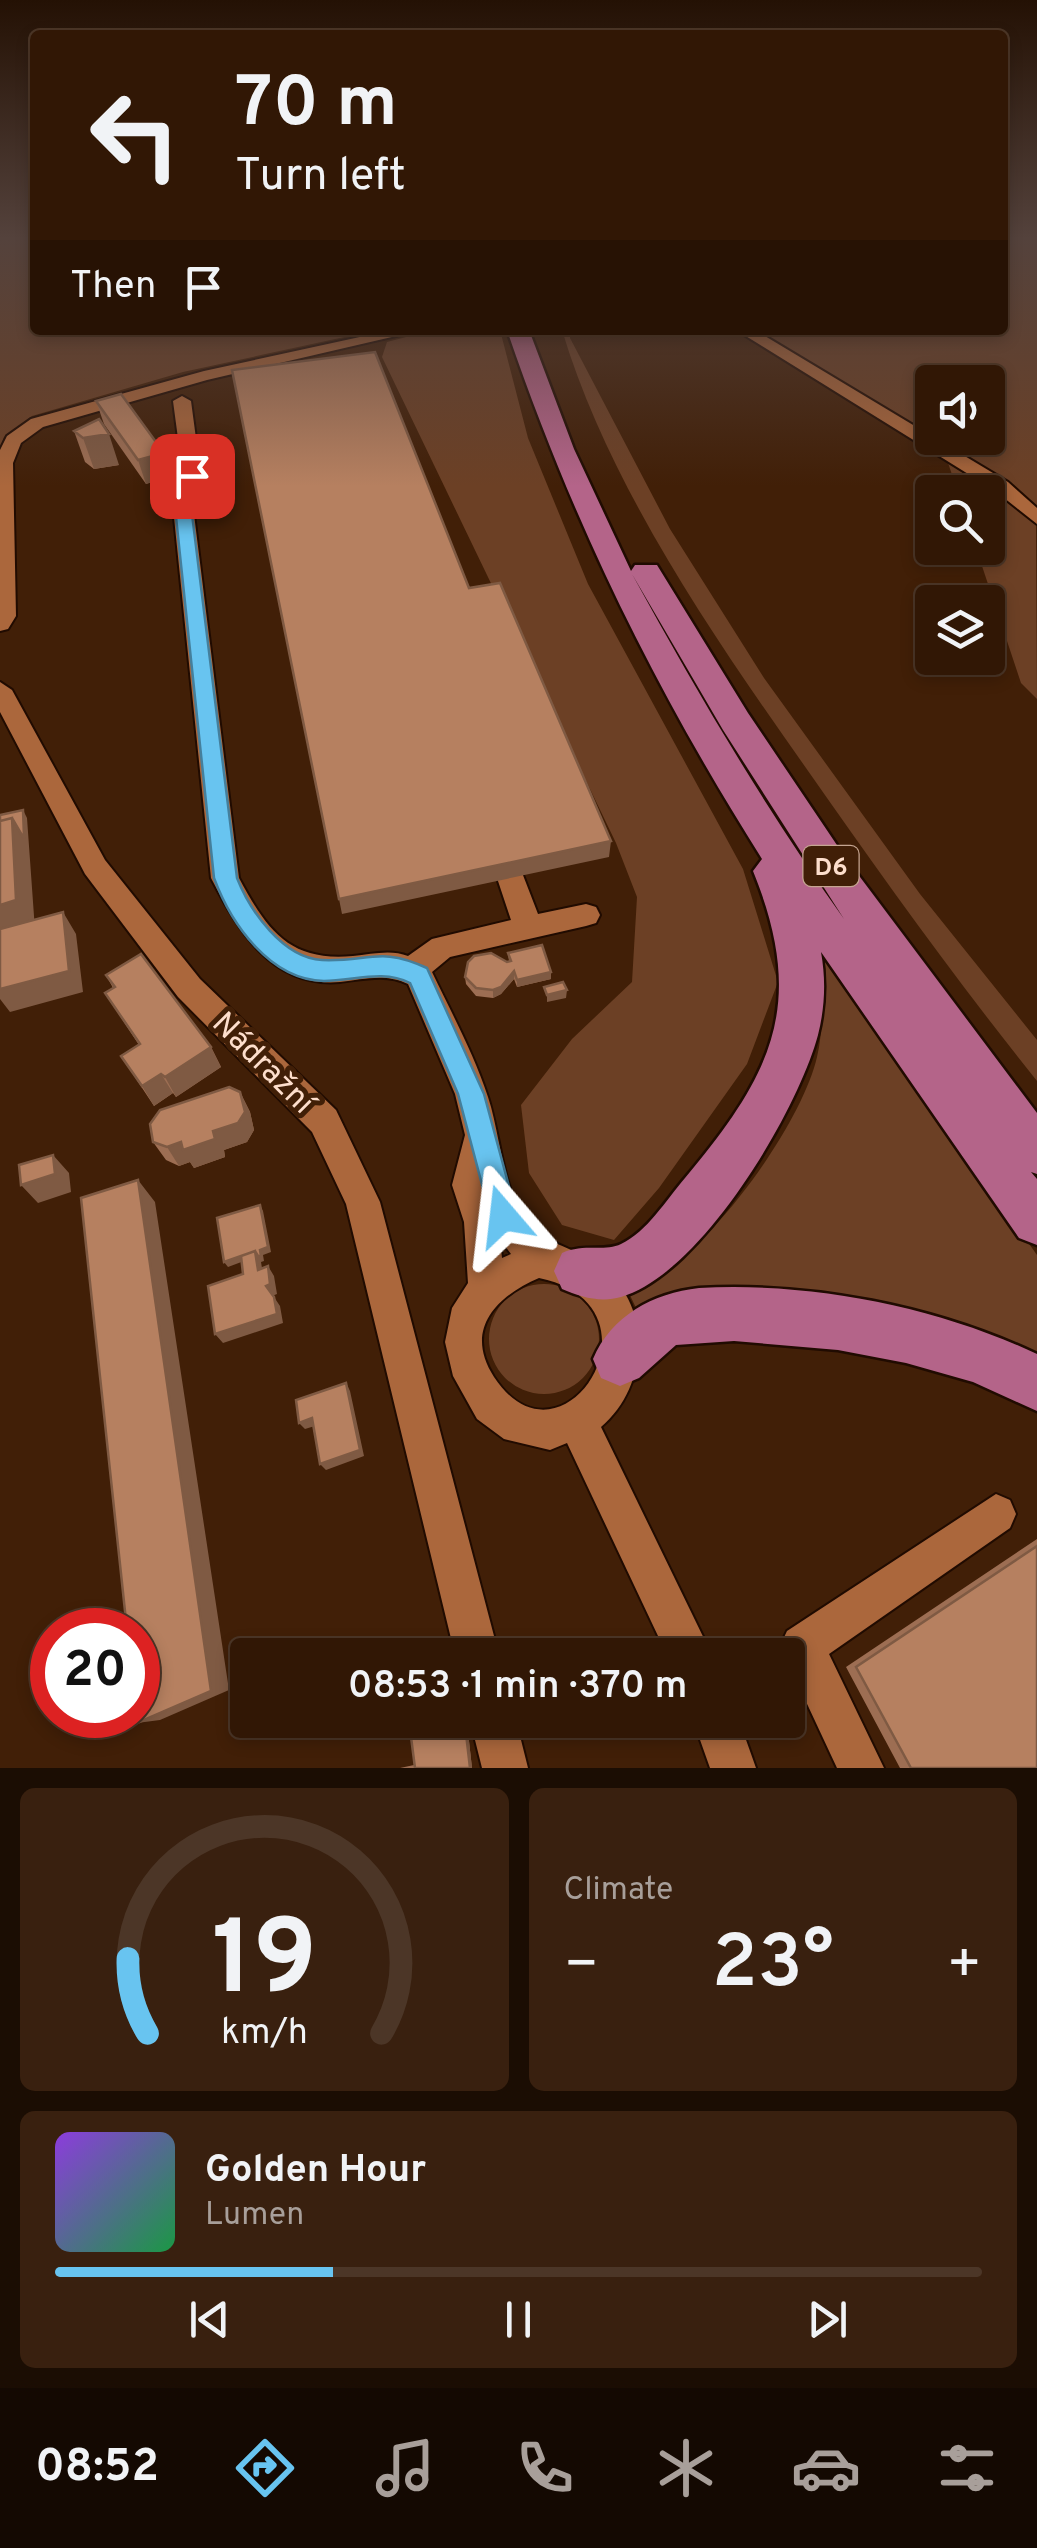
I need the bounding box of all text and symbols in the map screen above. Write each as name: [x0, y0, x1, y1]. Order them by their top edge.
text: 70 m: [235, 62, 398, 151]
icon: left: [70, 70, 200, 200]
text: Turn left: [235, 149, 406, 206]
icon: arrive: [176, 260, 231, 315]
text: Then: [70, 263, 156, 312]
map controls: [915, 365, 1005, 675]
button: sound: [915, 365, 1005, 455]
pin: [150, 434, 235, 519]
icon: arrive: [165, 449, 220, 504]
button: search: [915, 475, 1005, 565]
button: layers: [915, 585, 1005, 675]
road number: D6: [804, 846, 858, 886]
street label: Nádražní: [202, 1005, 323, 1126]
position arrow: [451, 1164, 555, 1268]
speed limit sign: 20: [30, 1608, 160, 1738]
text: 08:53 · 1 min · 370 m: [348, 1663, 687, 1712]
text: Climate: [564, 1871, 673, 1911]
text: 19: [211, 1899, 317, 2031]
text: 23°: [712, 1919, 834, 2014]
text: −: [564, 1932, 599, 2002]
text: +: [947, 1932, 982, 2002]
text: km/h: [221, 2011, 308, 2057]
text: Golden Hour: [205, 2147, 426, 2196]
text: Lumen: [205, 2196, 304, 2236]
icon: previous: [182, 2292, 237, 2347]
icon: pause: [491, 2292, 546, 2347]
icon: next: [800, 2292, 855, 2347]
icon: directions: [230, 2433, 300, 2503]
icon: music: [370, 2433, 440, 2503]
icon: phone: [510, 2433, 580, 2503]
icon: climate: [651, 2433, 721, 2503]
icon: car: [791, 2433, 861, 2503]
icon: filters: [932, 2433, 1002, 2503]
text: 08:52: [35, 2440, 159, 2497]

